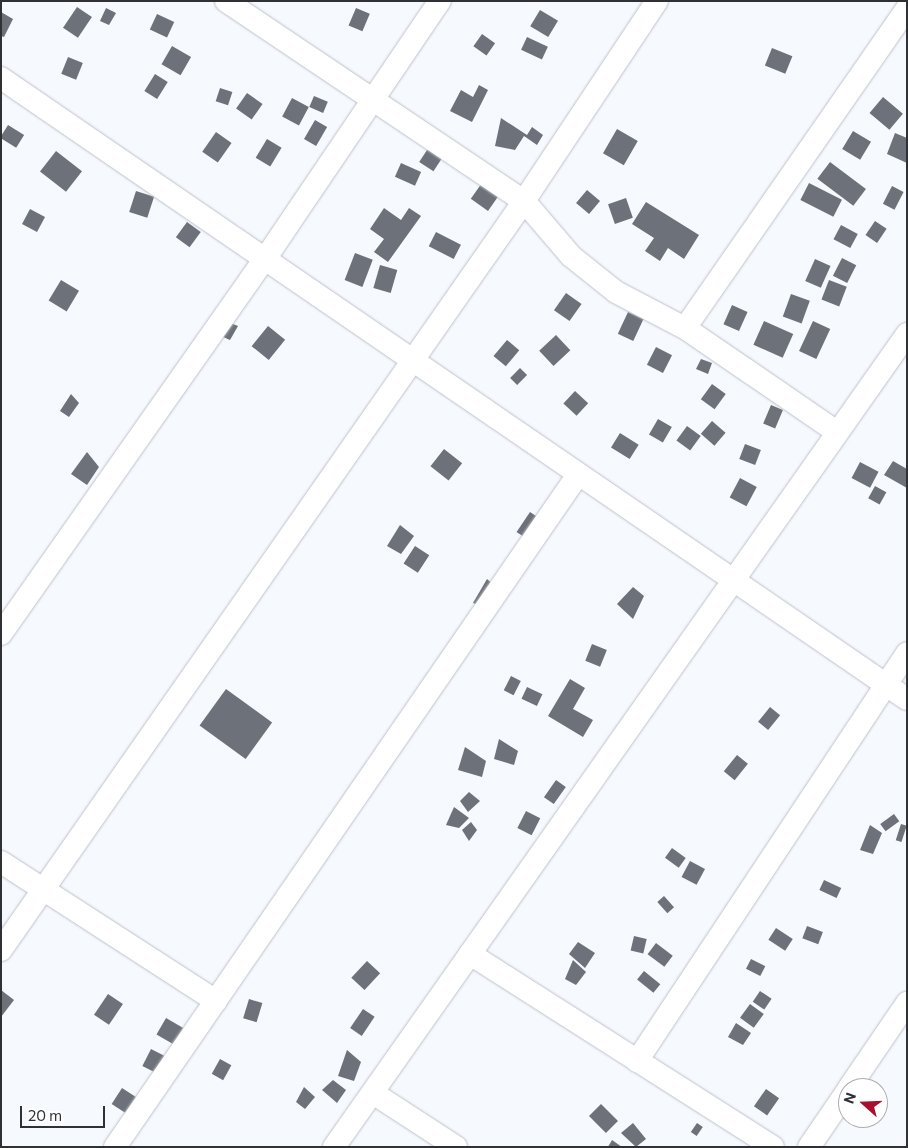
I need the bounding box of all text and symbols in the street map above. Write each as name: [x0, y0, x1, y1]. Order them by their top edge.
north arrow: [838, 1078, 888, 1128]
text: N: [840, 1090, 859, 1106]
scale bar: [22, 1096, 108, 1128]
text: 20 m: [28, 1106, 62, 1124]

